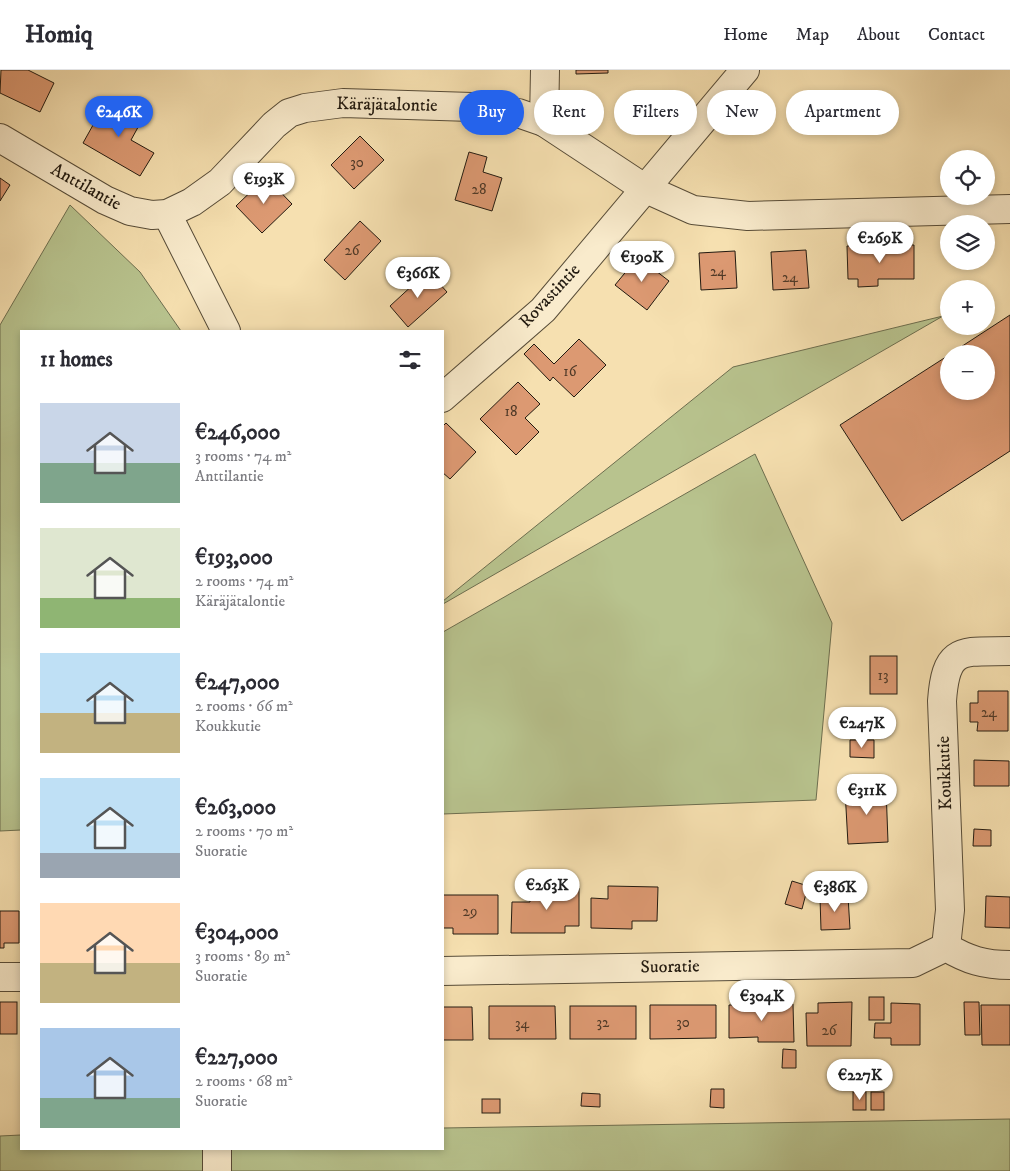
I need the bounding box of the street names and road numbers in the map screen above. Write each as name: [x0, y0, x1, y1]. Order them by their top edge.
street label: Käräjätalontie: [336, 93, 438, 117]
street label: Anttilantie: [47, 159, 125, 215]
street label: Rovastintie: [515, 259, 585, 333]
street label: Koukkutie: [933, 736, 957, 810]
street label: Suoratie: [640, 955, 700, 979]

